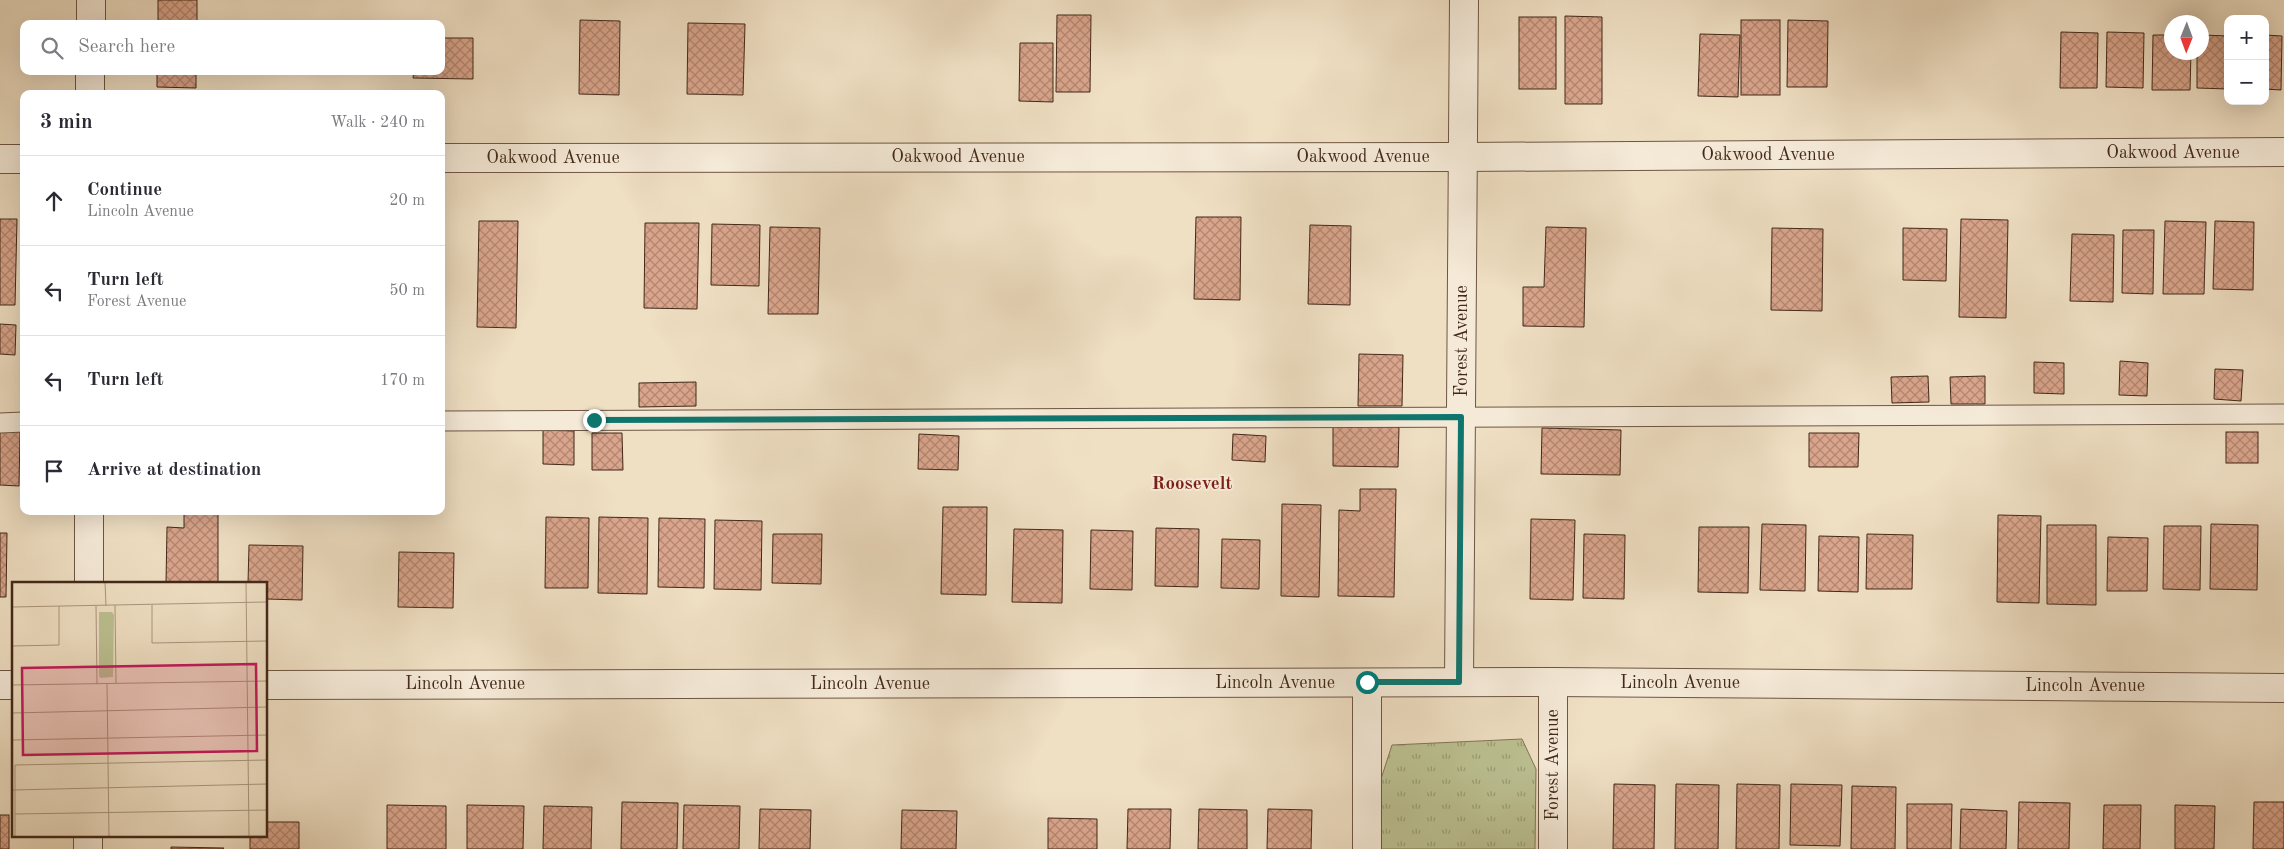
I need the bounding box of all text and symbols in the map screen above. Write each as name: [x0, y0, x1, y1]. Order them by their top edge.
north arrow: [2164, 15, 2209, 60]
map controls: [2224, 15, 2269, 105]
button: +: [2224, 15, 2269, 60]
search box: [20, 20, 445, 75]
icon: search: [38, 34, 66, 62]
text: Search here: [78, 38, 175, 57]
button: −: [2224, 60, 2269, 105]
text: 3 min: [40, 112, 93, 133]
text: Walk · 240 m: [330, 115, 425, 131]
street label: Oakwood Avenue: [2106, 144, 2240, 162]
street label: Oakwood Avenue: [1701, 146, 1835, 164]
street label: Oakwood Avenue: [891, 148, 1025, 166]
street label: Oakwood Avenue: [1296, 148, 1430, 166]
street label: Oakwood Avenue: [486, 149, 620, 167]
text: Continue: [87, 181, 162, 200]
icon: ahead: [40, 187, 68, 215]
text: 20 m: [389, 193, 425, 209]
text: Lincoln Avenue: [87, 204, 194, 220]
text: Turn left: [87, 271, 164, 290]
icon: left: [40, 277, 68, 305]
text: 50 m: [389, 283, 425, 299]
street label: Forest Avenue: [1453, 285, 1471, 397]
text: Forest Avenue: [87, 294, 186, 310]
icon: left: [40, 367, 68, 395]
text: Turn left: [87, 371, 164, 390]
text: 170 m: [380, 373, 425, 389]
route end: [583, 409, 606, 432]
icon: arrive: [40, 457, 68, 485]
text: Arrive at destination: [87, 461, 261, 480]
district label: Roosevelt: [1152, 475, 1233, 494]
inset map: [12, 582, 268, 836]
route start: [1356, 671, 1379, 694]
street label: Lincoln Avenue: [1215, 674, 1335, 692]
street label: Lincoln Avenue: [1620, 674, 1740, 692]
street label: Lincoln Avenue: [405, 675, 525, 693]
street label: Lincoln Avenue: [810, 675, 930, 693]
street label: Lincoln Avenue: [2025, 677, 2145, 695]
street label: Forest Avenue: [1544, 709, 1562, 821]

